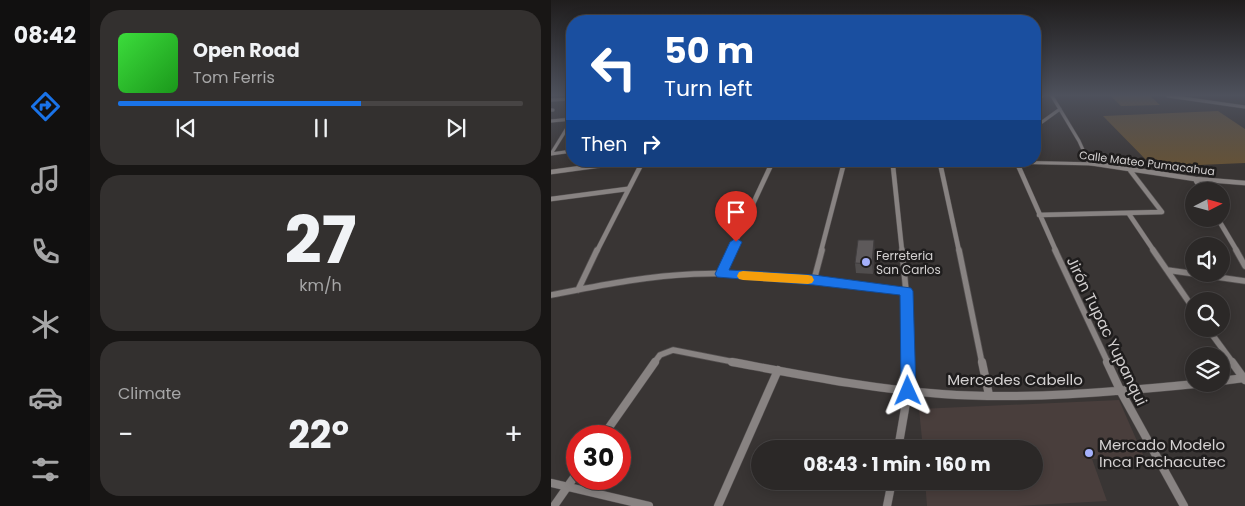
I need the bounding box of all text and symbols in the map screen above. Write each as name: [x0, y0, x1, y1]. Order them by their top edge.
text: 08:42: [14, 20, 76, 51]
text: 50 m: [664, 26, 754, 75]
icon: left: [581, 35, 646, 100]
text: Open Road: [193, 37, 300, 64]
text: Tom Ferris: [193, 66, 275, 89]
text: Turn left: [664, 73, 752, 104]
icon: directions: [28, 89, 63, 124]
icon: previous: [172, 114, 200, 142]
icon: pause: [307, 114, 335, 142]
icon: next: [442, 114, 470, 142]
icon: right: [637, 130, 665, 158]
text: Then: [581, 131, 627, 158]
street label: Calle Mateo Pumacahua: [1078, 147, 1216, 179]
icon: music: [28, 162, 63, 197]
north arrow: [1185, 182, 1230, 228]
map controls: [1185, 182, 1230, 392]
pin: [715, 191, 757, 242]
text: 27: [285, 195, 356, 286]
icon: arrive: [722, 198, 750, 226]
icon: phone: [28, 234, 63, 269]
button: sound: [1185, 237, 1230, 282]
place label: Ferreteria San Carlos: [876, 247, 941, 278]
street label: Jirón Tupac Yupanqui: [1062, 253, 1152, 409]
marker: Ferreteria San Carlos: [860, 256, 872, 268]
text: km/h: [299, 274, 342, 297]
button: search: [1185, 292, 1230, 337]
icon: climate: [28, 307, 63, 342]
button: layers: [1185, 347, 1230, 392]
position arrow: [881, 364, 933, 416]
street label: Mercedes Cabello: [947, 369, 1083, 390]
icon: car: [28, 380, 63, 415]
text: Climate: [118, 382, 181, 405]
text: 22°: [288, 408, 349, 461]
text: −: [118, 415, 133, 454]
text: +: [504, 415, 523, 454]
speed limit sign: 30: [566, 425, 631, 490]
place label: Mercado Modelo Inca Pachacutec: [1099, 434, 1226, 472]
marker: Mercado Modelo Inca Pachacutec: [1083, 447, 1095, 459]
text: 08:43 · 1 min · 160 m: [803, 451, 991, 478]
icon: filters: [28, 452, 63, 487]

